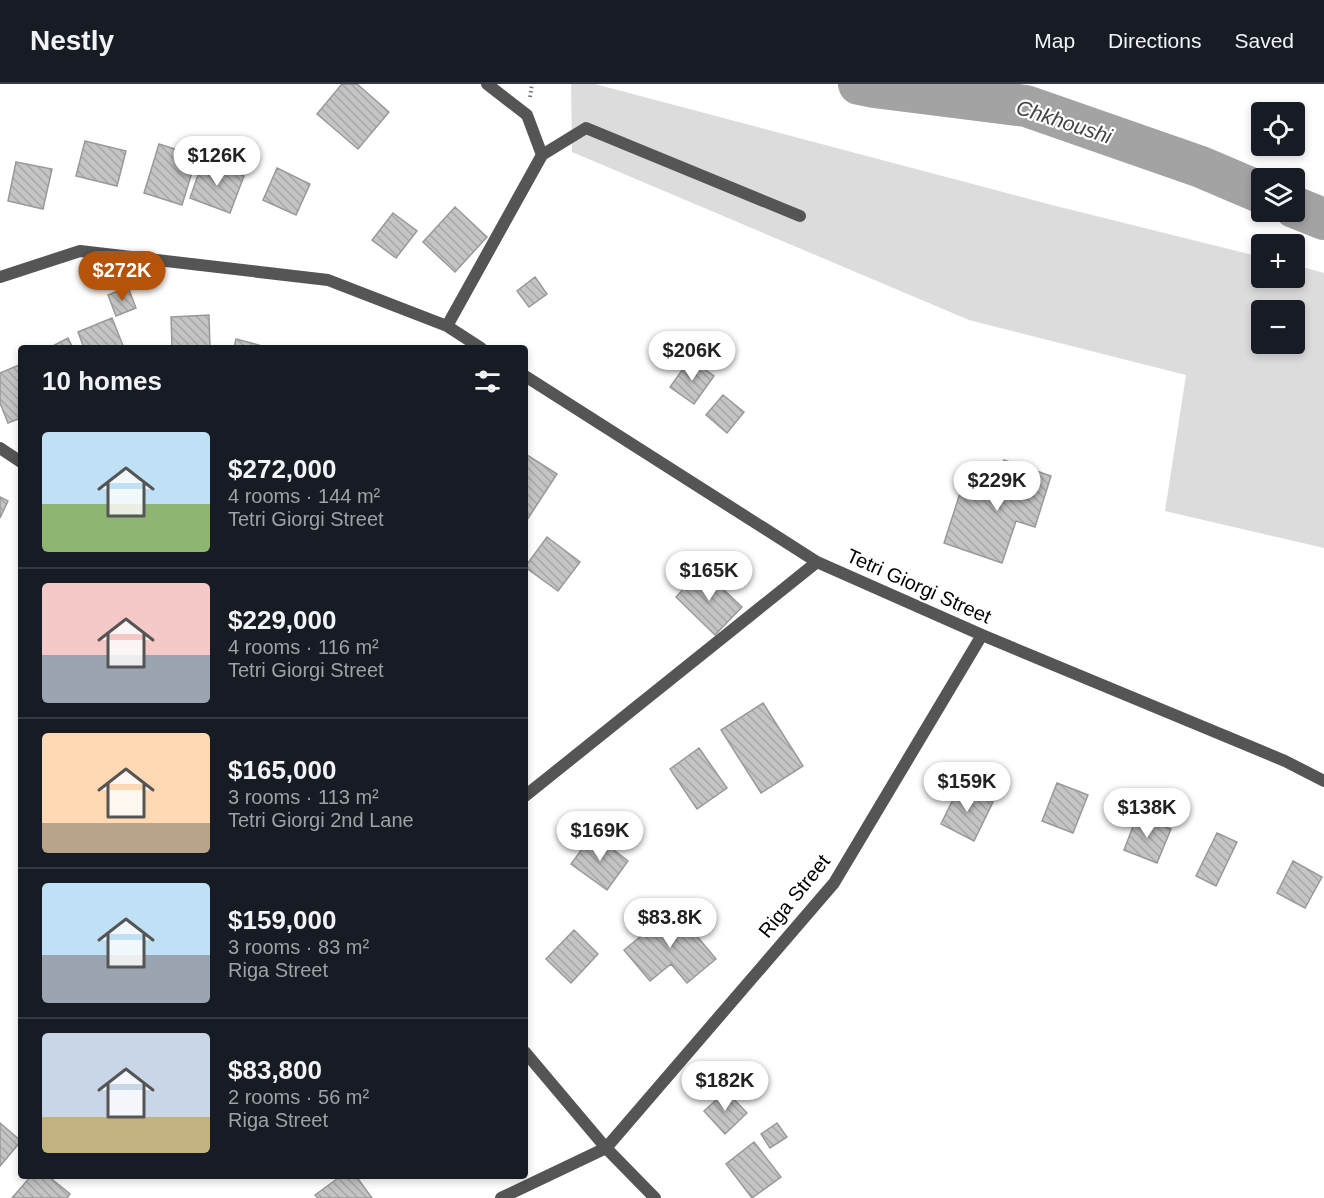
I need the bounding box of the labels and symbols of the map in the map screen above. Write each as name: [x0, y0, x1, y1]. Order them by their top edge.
water label: Chkhoushi: [1013, 95, 1116, 148]
pin: $126K: [175, 136, 259, 187]
pin: $272K: [80, 251, 164, 302]
pin: $206K: [650, 331, 734, 382]
pin: $229K: [955, 461, 1039, 512]
street label: Tetri Giorgi Street: [843, 544, 995, 628]
pin: $165K: [667, 551, 751, 602]
pin: $159K: [925, 762, 1009, 813]
pin: $138K: [1105, 788, 1189, 839]
pin: $169K: [558, 811, 642, 862]
street label: Riga Street: [754, 850, 834, 942]
pin: $83.8K: [621, 898, 719, 949]
pin: $182K: [683, 1061, 767, 1112]

